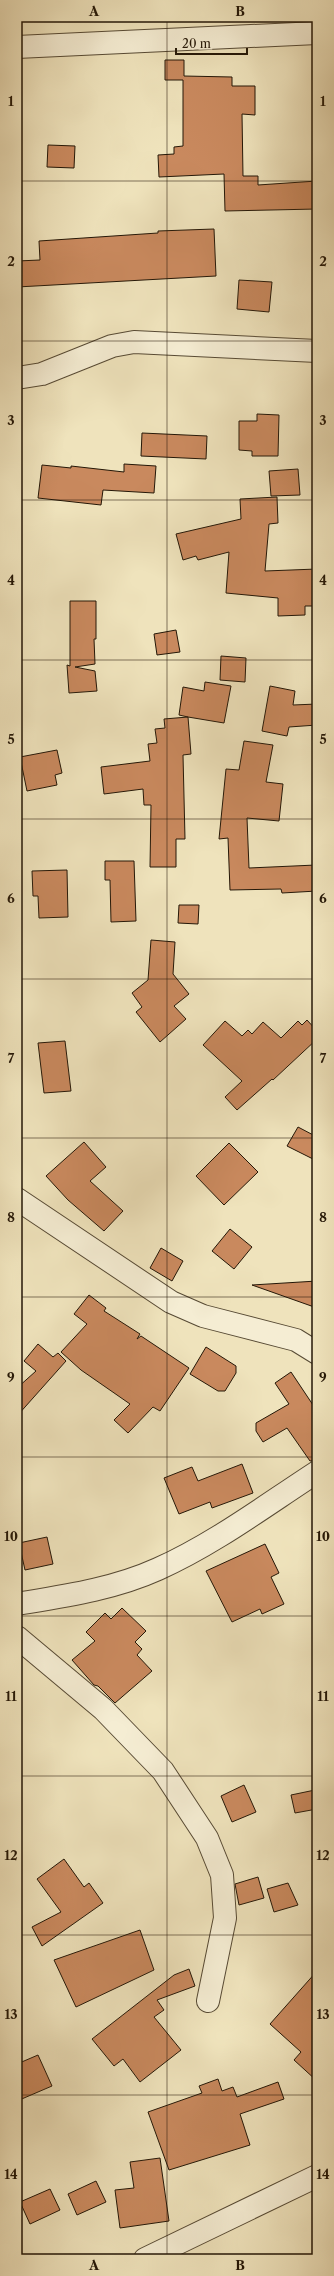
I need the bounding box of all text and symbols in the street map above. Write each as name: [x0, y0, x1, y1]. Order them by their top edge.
text: A: [88, 3, 100, 19]
text: B: [235, 3, 245, 19]
scale bar: [176, 30, 247, 56]
text: 20 m: [182, 36, 211, 51]
text: 1: [8, 93, 14, 109]
text: 1: [320, 93, 326, 109]
text: 2: [7, 253, 15, 269]
text: 2: [319, 253, 327, 269]
text: 3: [7, 412, 15, 428]
text: 3: [319, 412, 327, 428]
text: 4: [7, 572, 15, 588]
text: 4: [319, 572, 327, 588]
text: 5: [7, 731, 15, 747]
text: 5: [319, 731, 327, 747]
text: 6: [7, 890, 15, 906]
text: 6: [319, 890, 327, 906]
text: 7: [8, 1050, 15, 1066]
text: 7: [320, 1050, 327, 1066]
text: 8: [7, 1209, 15, 1225]
text: 8: [319, 1209, 327, 1225]
text: 9: [7, 1369, 15, 1385]
text: 9: [319, 1369, 327, 1385]
text: 10: [4, 1528, 18, 1544]
text: 10: [316, 1528, 330, 1544]
text: 11: [5, 1688, 17, 1704]
text: 11: [317, 1688, 329, 1704]
text: 12: [4, 1847, 18, 1863]
text: 12: [316, 1847, 330, 1863]
text: 13: [4, 2006, 18, 2022]
text: 13: [316, 2006, 330, 2022]
text: 14: [4, 2166, 18, 2182]
text: 14: [316, 2166, 330, 2182]
text: A: [88, 2257, 100, 2273]
text: B: [235, 2257, 245, 2273]

